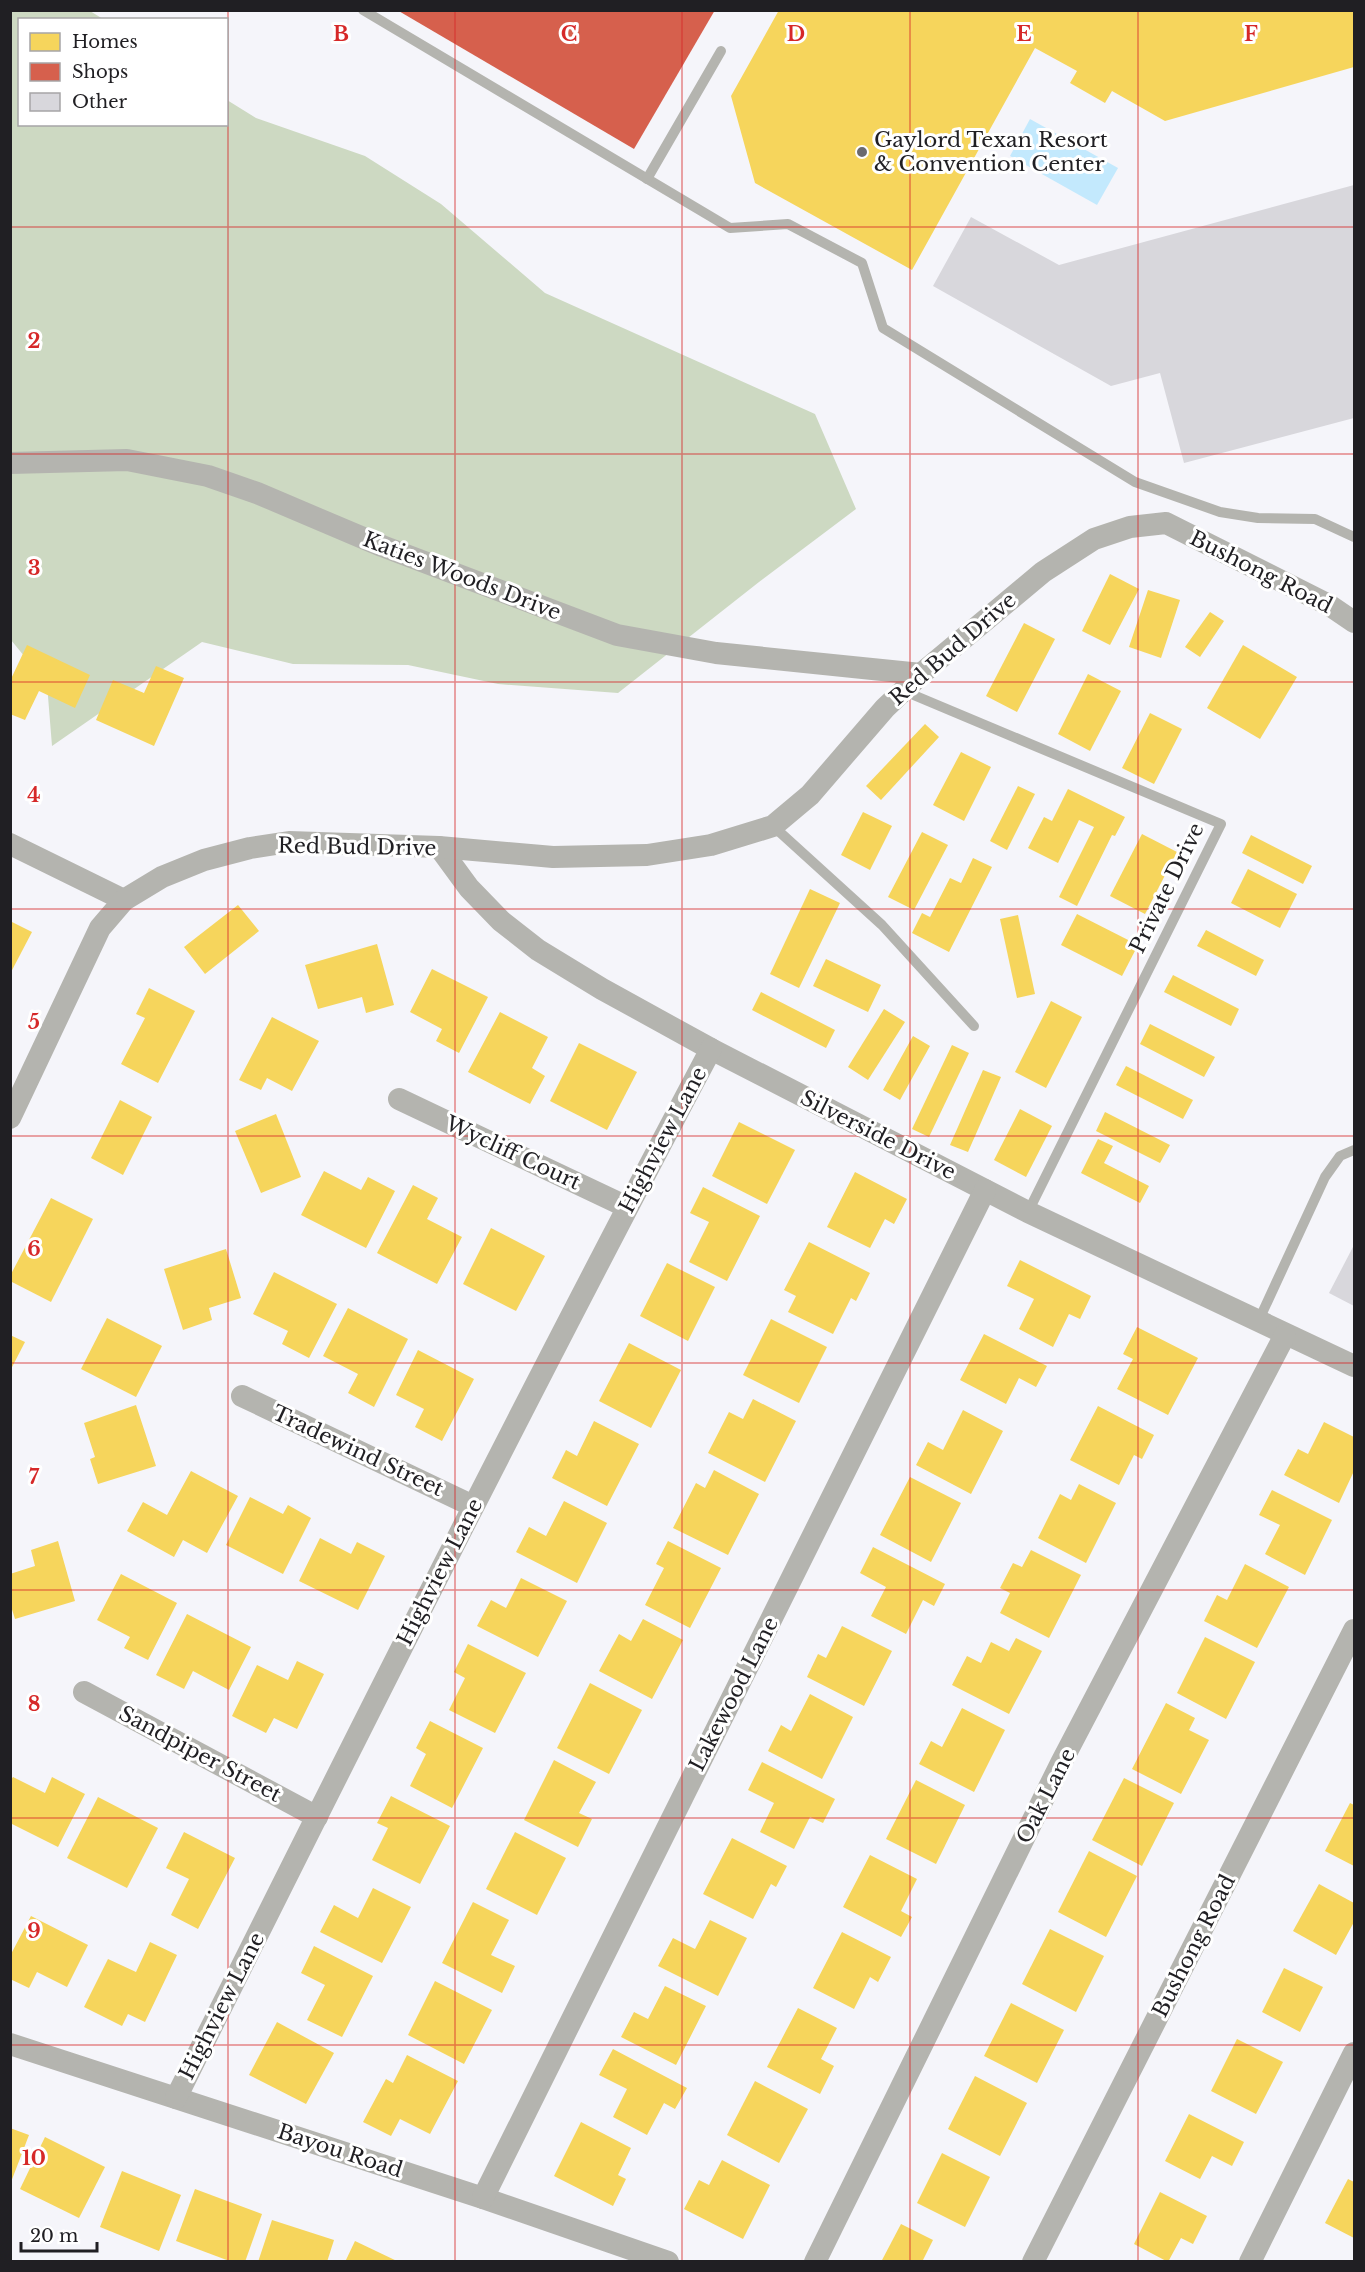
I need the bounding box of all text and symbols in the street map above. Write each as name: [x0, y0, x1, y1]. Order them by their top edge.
legend: [18, 18, 228, 126]
text: B: [333, 22, 349, 46]
text: C: [561, 22, 577, 46]
text: D: [787, 22, 805, 46]
text: E: [1016, 22, 1032, 46]
text: F: [1244, 22, 1258, 46]
text: Homes: [72, 31, 138, 53]
text: Shops: [72, 61, 128, 83]
text: Other: [72, 91, 128, 113]
place label: Gaylord Texan Resort & Convention Center: [874, 127, 1108, 177]
marker: Gaylord Texan Resort & Convention Center: [855, 145, 869, 159]
text: 2: [27, 329, 41, 353]
street label: Bushong Road: [1185, 525, 1337, 619]
street label: Katies Woods Drive: [359, 526, 565, 626]
text: 3: [28, 556, 40, 580]
street label: Red Bud Drive: [884, 587, 1022, 711]
text: 4: [27, 783, 41, 807]
street label: Private Drive: [1124, 819, 1210, 957]
street label: Red Bud Drive: [277, 833, 437, 861]
text: 5: [28, 1010, 40, 1034]
street label: Highview Lane: [614, 1063, 712, 1217]
street label: Silverside Drive: [796, 1085, 960, 1185]
street label: Wycliff Court: [440, 1110, 585, 1196]
text: 6: [27, 1237, 41, 1261]
street label: Tradewind Street: [268, 1400, 448, 1502]
text: 7: [29, 1465, 40, 1489]
street label: Highview Lane: [392, 1494, 488, 1650]
street label: Lakewood Lane: [684, 1613, 784, 1775]
text: 8: [28, 1692, 40, 1716]
street label: Sandpiper Street: [114, 1700, 286, 1808]
street label: Oak Lane: [1011, 1744, 1081, 1848]
street label: Bushong Road: [1147, 1870, 1241, 2022]
text: 9: [27, 1919, 41, 1943]
street label: Highview Lane: [174, 1928, 270, 2084]
street label: Bayou Road: [274, 2119, 406, 2183]
text: 10: [22, 2146, 46, 2170]
scale bar: [21, 2215, 98, 2253]
text: 20 m: [30, 2225, 78, 2247]

